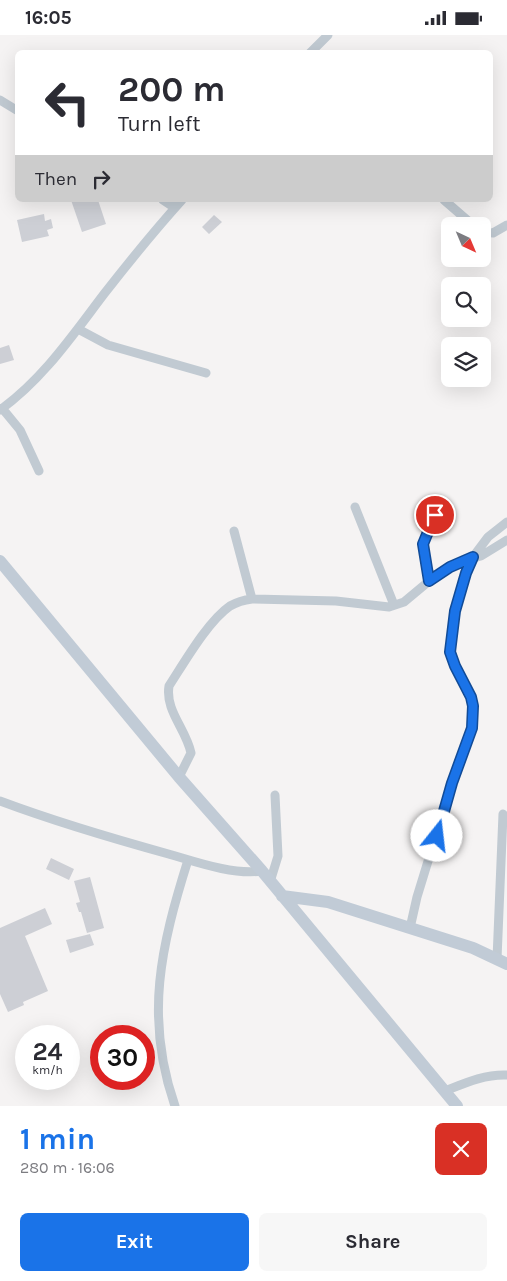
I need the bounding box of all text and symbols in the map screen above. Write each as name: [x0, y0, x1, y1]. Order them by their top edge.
text: 16:05: [25, 7, 72, 29]
text: 200 m: [118, 69, 226, 110]
icon: left: [35, 70, 100, 135]
text: Turn left: [118, 111, 201, 137]
icon: right: [87, 165, 115, 193]
text: Then: [35, 168, 77, 190]
north arrow: [441, 217, 491, 267]
map controls: [441, 217, 491, 387]
button: search: [441, 277, 491, 327]
button: layers: [441, 337, 491, 387]
pin: [414, 494, 456, 536]
icon: arrive: [421, 501, 449, 529]
position arrow: [410, 809, 462, 861]
speed limit sign: 30: [90, 1025, 155, 1090]
text: 24: [32, 1037, 63, 1066]
text: km/h: [32, 1063, 63, 1077]
text: 1 min: [20, 1121, 95, 1157]
button: close: [435, 1123, 487, 1175]
text: 280 m · 16:06: [20, 1158, 115, 1177]
button: Exit: [20, 1213, 249, 1271]
button: Share: [259, 1213, 487, 1271]

